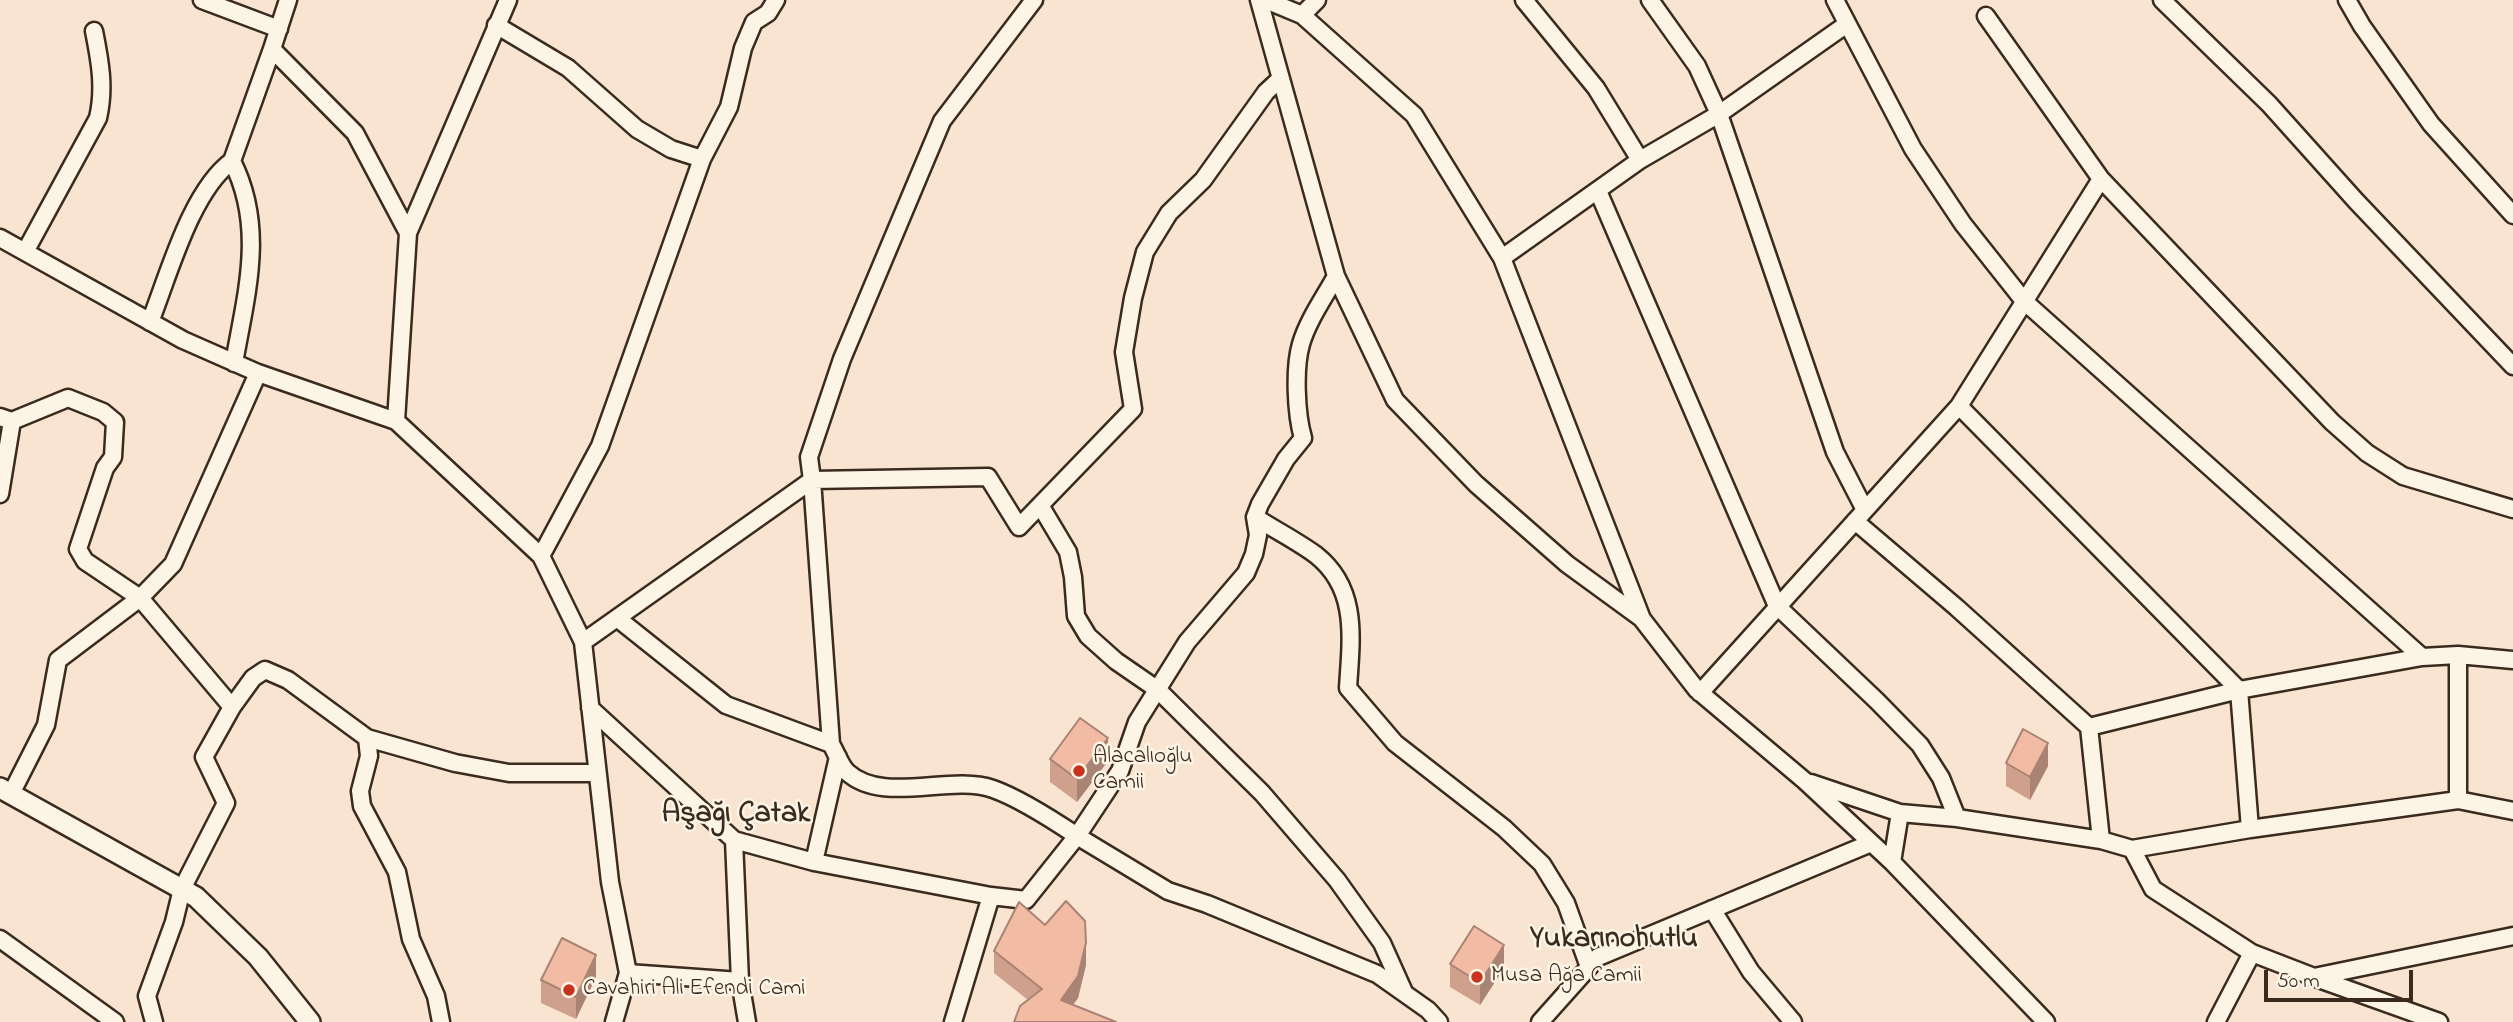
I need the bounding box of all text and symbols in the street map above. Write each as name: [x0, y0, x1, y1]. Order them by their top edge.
place label: Alacalıoğlu Camii: [1093, 744, 1192, 798]
marker: Alacalıoğlu Camii: [1071, 763, 1087, 779]
district label: Aşağı Çatak: [662, 798, 810, 834]
district label: Yukarınohutlu: [1530, 923, 1698, 959]
scale bar: [2268, 956, 2417, 1000]
place label: Musa Ağa Camii: [1491, 963, 1642, 991]
text: 50 m: [2277, 967, 2320, 997]
marker: Musa Ağa Camii: [1469, 969, 1485, 985]
place label: Cavahiri Ali Efendi Cami: [583, 976, 805, 1004]
marker: Cavahiri Ali Efendi Cami: [561, 982, 577, 998]

